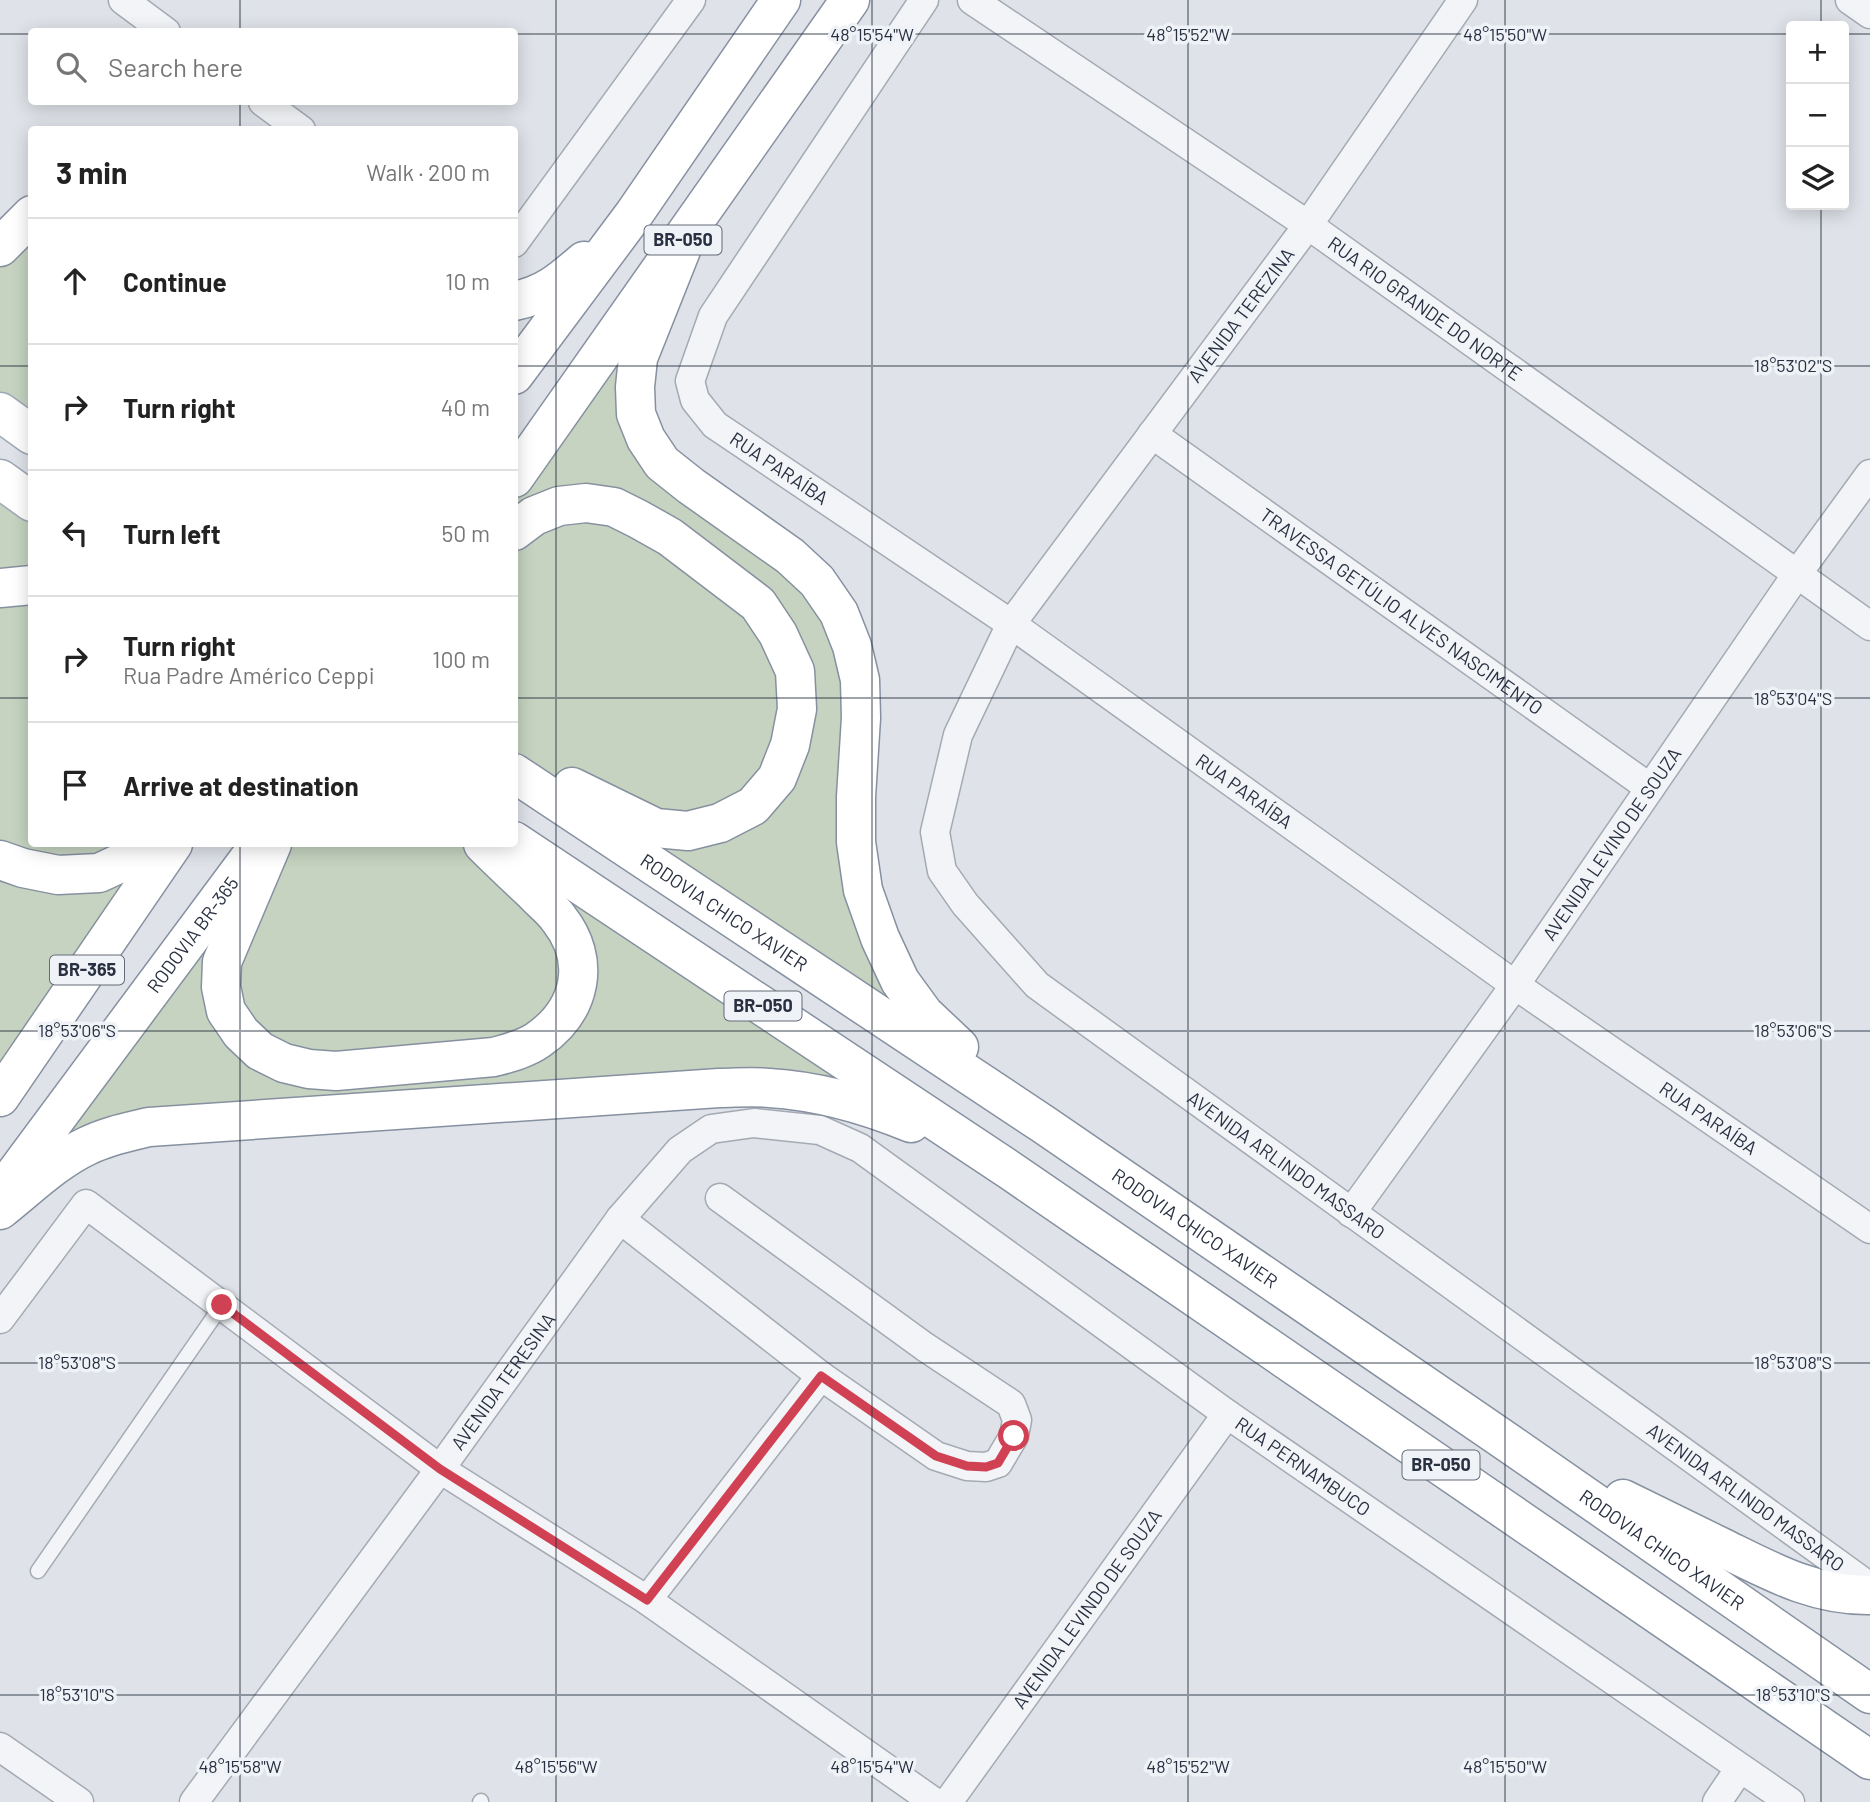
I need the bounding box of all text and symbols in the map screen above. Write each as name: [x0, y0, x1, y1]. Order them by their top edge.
map controls: [1786, 21, 1849, 210]
button: +: [1786, 21, 1849, 84]
text: 48°15'54"W: [830, 23, 914, 45]
text: 48°15'52"W: [1146, 23, 1230, 45]
text: 48°15'50"W: [1463, 23, 1547, 45]
search box: [28, 28, 518, 105]
icon: search: [52, 48, 90, 86]
text: Search here: [108, 51, 243, 82]
button: −: [1786, 84, 1849, 147]
button: layers: [1786, 147, 1849, 210]
text: 3 min: [56, 154, 127, 190]
text: Walk · 200 m: [366, 158, 490, 186]
road number: BR-050: [644, 226, 722, 254]
street label: RUA RIO GRANDE DO NORTE: [1324, 231, 1527, 385]
street label: AVENIDA TEREZINA: [1182, 243, 1299, 387]
icon: ahead: [56, 262, 94, 300]
text: Continue: [123, 266, 227, 297]
text: 10 m: [445, 267, 490, 295]
text: 18°53'02"S: [1754, 354, 1832, 376]
icon: right: [56, 388, 94, 426]
text: Turn right: [123, 392, 236, 423]
text: 40 m: [441, 393, 490, 421]
street label: RUA PARAÍBA: [726, 427, 833, 509]
street label: TRAVESSA GETÚLIO ALVES NASCIMENTO: [1256, 503, 1548, 719]
icon: left: [56, 514, 94, 552]
text: Turn left: [123, 518, 221, 549]
text: 50 m: [442, 519, 490, 547]
text: Turn right: [123, 630, 236, 661]
icon: right: [56, 640, 94, 678]
text: 100 m: [432, 645, 490, 673]
text: Rua Padre Américo Ceppi: [123, 661, 375, 689]
text: 18°53'04"S: [1754, 687, 1832, 709]
street label: AVENIDA LEVINO DE SOUZA: [1537, 743, 1686, 945]
street label: RUA PARAÍBA: [1192, 748, 1297, 833]
icon: arrive: [56, 766, 94, 804]
text: Arrive at destination: [123, 770, 359, 801]
street label: RODOVIA CHICO XAVIER: [636, 848, 812, 976]
street label: RODOVIA BR-365: [142, 872, 243, 997]
road number: BR-365: [50, 956, 124, 985]
road number: BR-050: [724, 992, 802, 1021]
text: 18°53'06"S: [38, 1019, 116, 1041]
text: 18°53'06"S: [1754, 1019, 1832, 1041]
street label: RUA PARAÍBA: [1656, 1076, 1762, 1159]
street label: AVENIDA ARLINDO MASSARO: [1183, 1086, 1390, 1244]
street label: RODOVIA CHICO XAVIER: [1108, 1163, 1282, 1292]
route end: [206, 1289, 237, 1320]
street label: AVENIDA TERESINA: [446, 1308, 560, 1454]
text: 18°53'08"S: [38, 1351, 116, 1373]
text: 18°53'08"S: [1754, 1351, 1832, 1373]
street label: RUA PERNAMBUCO: [1231, 1411, 1375, 1520]
street label: AVENIDA ARLINDO MASSARO: [1643, 1418, 1849, 1576]
route start: [998, 1420, 1029, 1451]
road number: BR-050: [1402, 1450, 1480, 1480]
street label: RODOVIA CHICO XAVIER: [1575, 1484, 1749, 1614]
street label: AVENIDA LEVINDO DE SOUZA: [1007, 1504, 1166, 1713]
text: 18°53'10"S: [39, 1683, 115, 1705]
text: 18°53'10"S: [1755, 1683, 1831, 1705]
text: 48°15'58"W: [198, 1755, 282, 1777]
text: 48°15'56"W: [514, 1755, 598, 1777]
text: 48°15'54"W: [830, 1755, 914, 1777]
text: 48°15'52"W: [1146, 1755, 1230, 1777]
text: 48°15'50"W: [1463, 1755, 1547, 1777]

